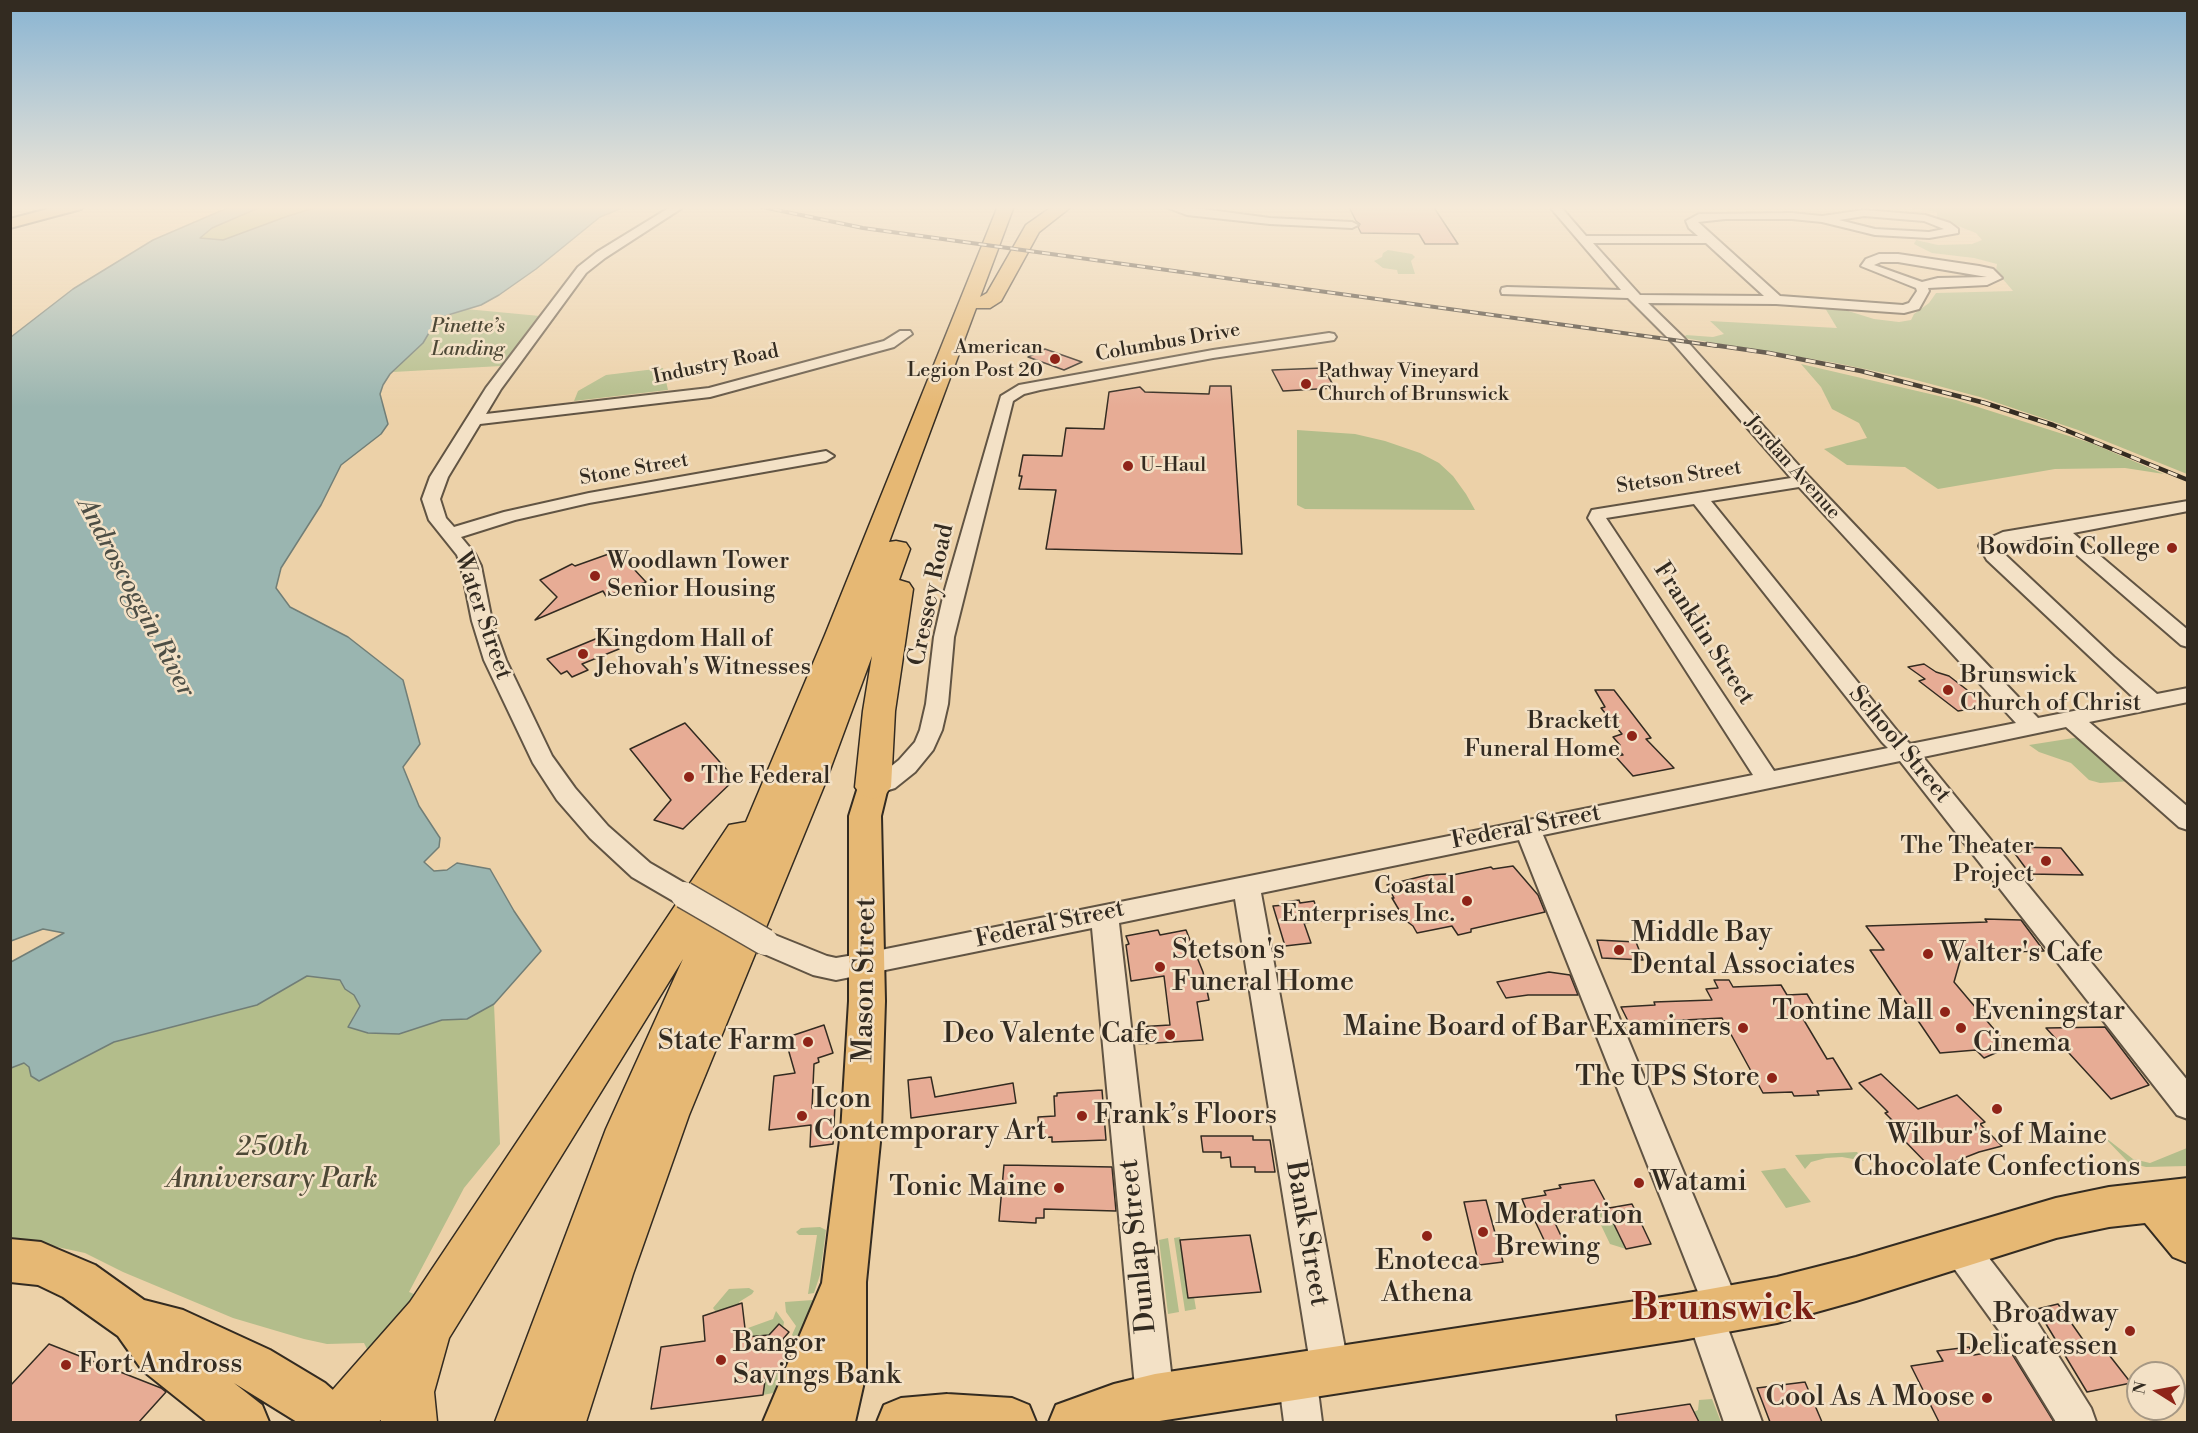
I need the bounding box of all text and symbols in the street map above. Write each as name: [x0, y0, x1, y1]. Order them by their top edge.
park label: Pinette’s Landing: [431, 315, 505, 362]
street label: Columbus Drive: [1094, 318, 1242, 368]
place label: American Legion Post 20: [907, 336, 1043, 383]
street label: Industry Road: [651, 340, 781, 390]
marker: American Legion Post 20: [1048, 352, 1062, 366]
place label: Pathway Vineyard Church of Brunswick: [1318, 360, 1508, 407]
marker: Pathway Vineyard Church of Brunswick: [1299, 377, 1313, 391]
street label: Jordan Avenue: [1739, 411, 1845, 525]
street label: Stone Street: [578, 449, 690, 491]
place label: U-Haul: [1140, 454, 1206, 478]
street label: Stetson Street: [1615, 456, 1743, 500]
marker: U-Haul: [1121, 459, 1135, 473]
water label: Androscoggin River: [69, 493, 201, 703]
street label: Cressey Road: [903, 522, 961, 668]
place label: Bowdoin College: [1979, 534, 2160, 562]
marker: Bowdoin College: [2165, 541, 2179, 555]
street label: Water Street: [447, 548, 517, 684]
place label: Woodlawn Tower Senior Housing: [607, 548, 789, 604]
street label: Franklin Street: [1646, 557, 1760, 711]
marker: Woodlawn Tower Senior Housing: [588, 569, 602, 583]
place label: Kingdom Hall of Jehovah's Witnesses: [595, 626, 811, 682]
marker: Kingdom Hall of Jehovah's Witnesses: [576, 647, 590, 661]
place label: Brunswick Church of Christ: [1960, 662, 2141, 718]
street label: School Street: [1842, 681, 1956, 809]
marker: Brunswick Church of Christ: [1941, 683, 1955, 697]
place label: Brackett Funeral Home: [1464, 708, 1620, 764]
marker: Brackett Funeral Home: [1625, 729, 1639, 743]
place label: The Federal: [701, 763, 830, 791]
marker: The Federal: [682, 770, 696, 784]
street label: Federal Street: [1449, 799, 1603, 857]
place label: The Theater Project: [1900, 833, 2034, 889]
marker: The Theater Project: [2039, 854, 2053, 868]
place label: Coastal Enterprises Inc.: [1281, 873, 1455, 929]
marker: Coastal Enterprises Inc.: [1460, 894, 1474, 908]
street label: Federal Street: [973, 895, 1127, 955]
street label: Mason Street: [848, 897, 884, 1063]
place label: Middle Bay Dental Associates: [1631, 917, 1855, 983]
place label: Stetson's Funeral Home: [1172, 934, 1354, 1000]
place label: Walter's Cafe: [1940, 937, 2103, 971]
marker: Middle Bay Dental Associates: [1612, 943, 1626, 957]
marker: Walter's Cafe: [1921, 947, 1935, 961]
marker: Stetson's Funeral Home: [1153, 960, 1167, 974]
place label: Tontine Mall: [1772, 995, 1933, 1029]
place label: Eveningstar Cinema: [1973, 995, 2125, 1061]
marker: Tontine Mall: [1938, 1005, 1952, 1019]
place label: Maine Board of Bar Examiners: [1343, 1011, 1731, 1045]
place label: Deo Valente Cafe: [943, 1018, 1158, 1052]
marker: Maine Board of Bar Examiners: [1736, 1021, 1750, 1035]
marker: Eveningstar Cinema: [1954, 1021, 1968, 1035]
place label: State Farm: [658, 1025, 796, 1059]
marker: Deo Valente Cafe: [1163, 1028, 1177, 1042]
marker: State Farm: [801, 1035, 815, 1049]
place label: The UPS Store: [1575, 1061, 1760, 1095]
marker: The UPS Store: [1765, 1071, 1779, 1085]
place label: Icon Contemporary Art: [814, 1083, 1046, 1149]
place label: Frank’s Floors: [1094, 1099, 1277, 1133]
marker: Wilbur's of Maine Chocolate Confections: [1990, 1102, 2004, 1116]
marker: Icon Contemporary Art: [795, 1109, 809, 1123]
marker: Frank’s Floors: [1075, 1109, 1089, 1123]
place label: Wilbur's of Maine Chocolate Confections: [1854, 1119, 2140, 1185]
park label: 250th Anniversary Park: [166, 1131, 378, 1197]
street label: Dunlap Street: [1113, 1157, 1165, 1335]
street label: Bank Street: [1277, 1159, 1335, 1309]
place label: Watami: [1651, 1166, 1747, 1200]
place label: Tonic Maine: [889, 1171, 1047, 1205]
marker: Watami: [1632, 1176, 1646, 1190]
marker: Tonic Maine: [1052, 1181, 1066, 1195]
place label: Moderation Brewing: [1495, 1199, 1643, 1265]
marker: Moderation Brewing: [1476, 1225, 1490, 1239]
marker: Enoteca Athena: [1420, 1229, 1434, 1243]
place label: Enoteca Athena: [1375, 1245, 1479, 1311]
district label: Brunswick: [1631, 1288, 1815, 1332]
place label: Broadway Delicatessen: [1957, 1298, 2118, 1364]
marker: Broadway Delicatessen: [2123, 1324, 2137, 1338]
place label: Bangor Savings Bank: [733, 1327, 901, 1393]
place label: Fort Andross: [78, 1348, 243, 1382]
marker: Bangor Savings Bank: [714, 1353, 728, 1367]
marker: Fort Andross: [59, 1358, 73, 1372]
north arrow: [2126, 1361, 2186, 1421]
text: N: [2129, 1380, 2151, 1396]
place label: Cool As A Moose: [1765, 1381, 1975, 1415]
marker: Cool As A Moose: [1980, 1391, 1994, 1405]

